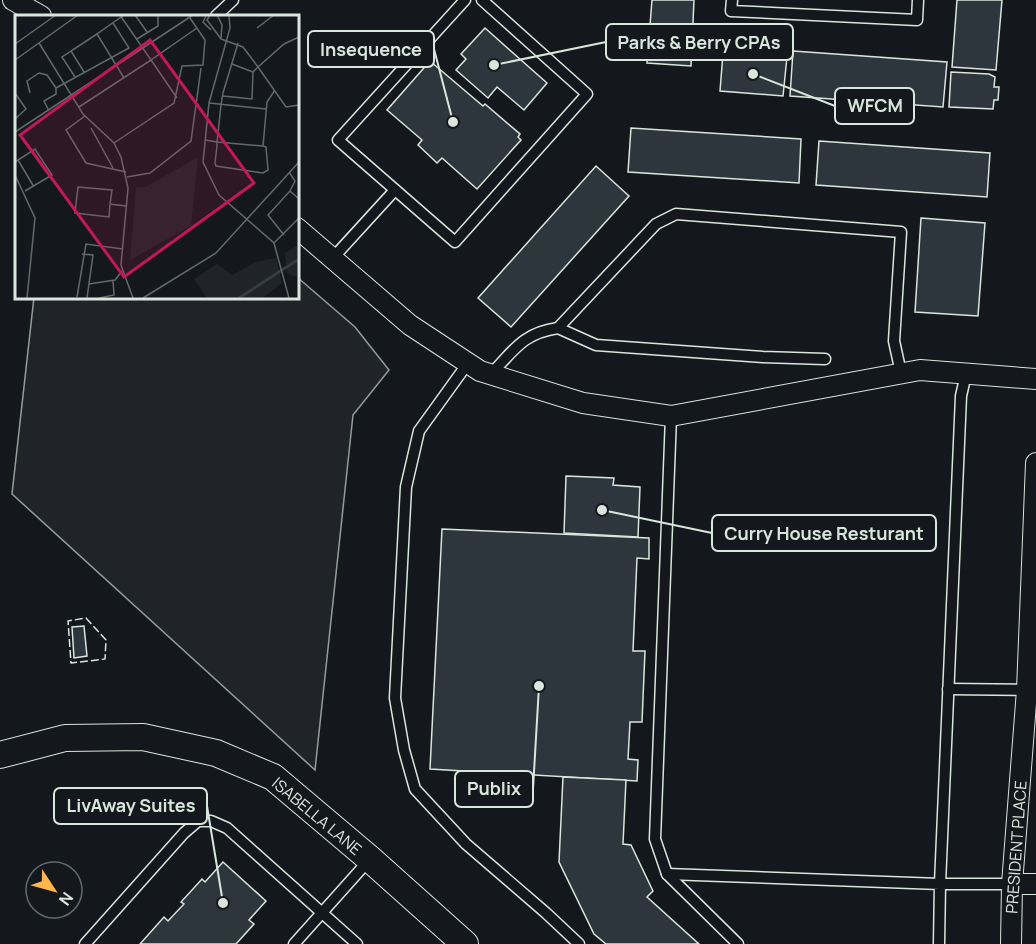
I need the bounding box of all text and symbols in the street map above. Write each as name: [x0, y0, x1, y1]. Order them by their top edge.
inset map: [15, 15, 298, 298]
callout: Parks & Berry CPAs: [606, 24, 793, 60]
text: Parks & Berry CPAs: [618, 30, 781, 54]
callout: Insequence: [308, 31, 434, 67]
text: Insequence: [320, 37, 422, 61]
callout: WFCM: [835, 88, 914, 124]
text: WFCM: [847, 93, 903, 117]
callout: Curry House Resturant: [712, 515, 936, 551]
text: Curry House Resturant: [724, 521, 924, 545]
callout: Publix: [455, 771, 533, 807]
street label: ISABELLA LANE: [268, 772, 366, 860]
text: Publix: [467, 776, 521, 800]
street label: PRESIDENT PLACE: [1000, 780, 1032, 914]
callout: LivAway Suites: [54, 788, 207, 824]
text: LivAway Suites: [67, 793, 196, 817]
north arrow: [24, 860, 84, 920]
text: N: [54, 888, 78, 910]

